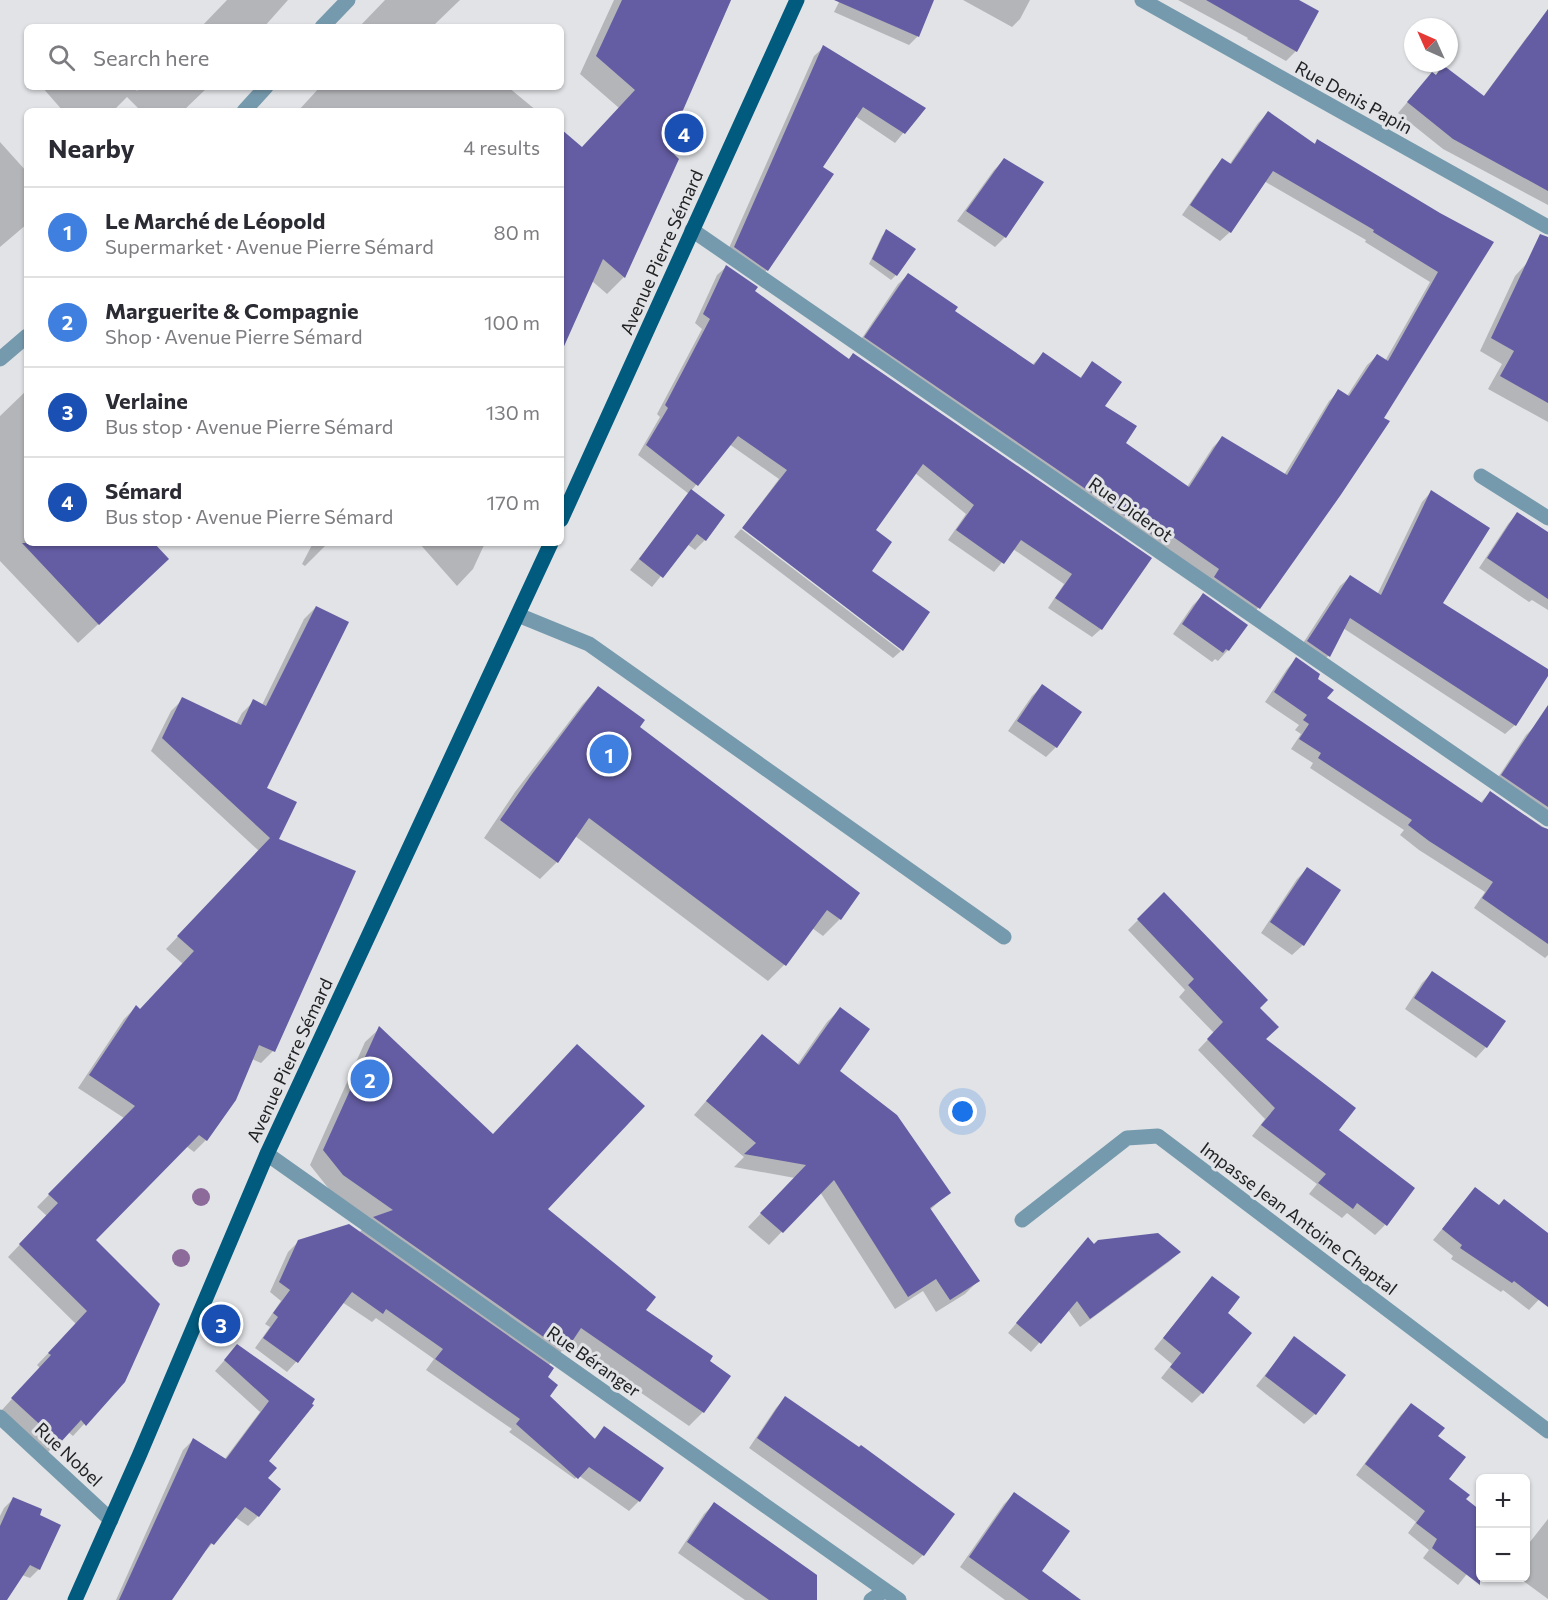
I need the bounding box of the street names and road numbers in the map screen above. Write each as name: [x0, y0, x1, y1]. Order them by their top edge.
street label: Rue Denis Papin: [1292, 56, 1416, 138]
street label: Avenue Pierre Sémard: [615, 166, 707, 338]
street label: Rue Diderot: [1085, 472, 1177, 546]
street label: Avenue Pierre Sémard: [241, 975, 337, 1145]
street label: Impasse Jean Antoine Chaptal: [1196, 1137, 1402, 1299]
street label: Rue Béranger: [543, 1321, 645, 1401]
street label: Rue Nobel: [31, 1417, 107, 1491]

